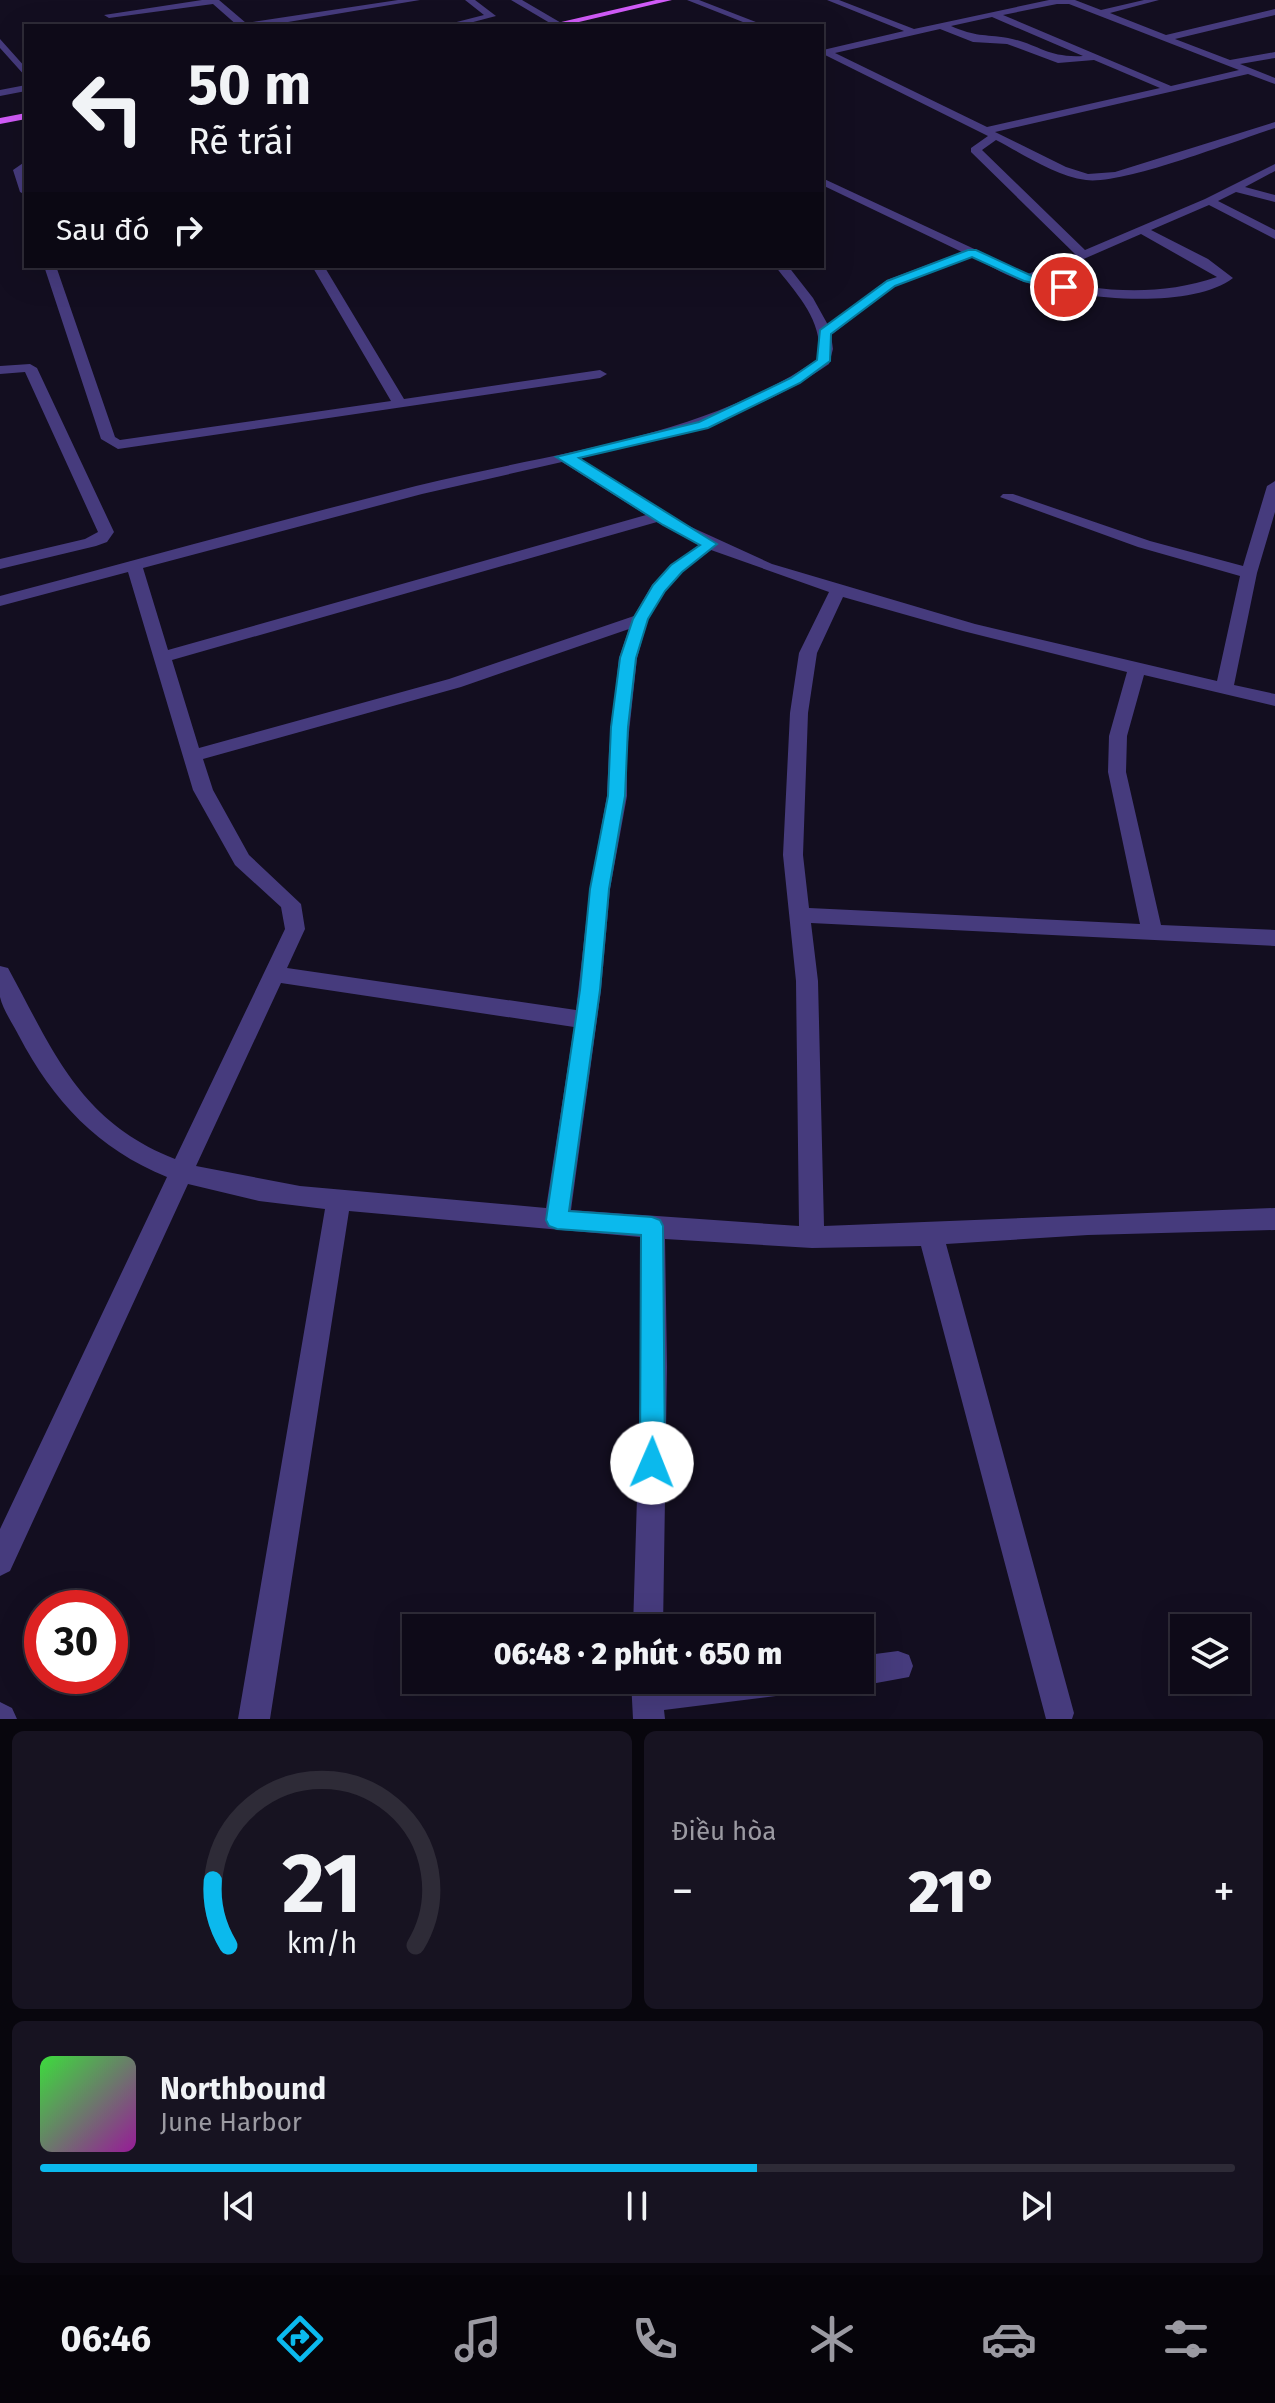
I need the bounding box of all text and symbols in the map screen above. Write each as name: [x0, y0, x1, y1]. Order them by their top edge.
text: 50 m: [188, 52, 311, 119]
icon: left: [56, 56, 160, 160]
text: Rẽ trái: [188, 120, 294, 164]
icon: right: [166, 208, 210, 252]
text: Sau đó: [56, 212, 150, 248]
pin: [1030, 253, 1098, 321]
icon: arrive: [1042, 265, 1086, 309]
position arrow: [610, 1421, 694, 1505]
speed limit sign: 30: [24, 1590, 128, 1694]
map controls: [1170, 1614, 1250, 1694]
button: layers: [1170, 1614, 1250, 1694]
text: 06:48 · 2 phút · 650 m: [494, 1636, 782, 1672]
text: Điều hòa: [672, 1816, 776, 1847]
text: 21: [282, 1834, 362, 1934]
text: 21°: [908, 1856, 998, 1928]
text: −: [672, 1865, 694, 1918]
text: +: [1213, 1865, 1235, 1918]
text: km/h: [286, 1926, 357, 1961]
text: Northbound: [160, 2071, 326, 2107]
text: June Harbor: [160, 2107, 302, 2138]
icon: previous: [217, 2184, 261, 2228]
icon: pause: [615, 2184, 659, 2228]
icon: next: [1014, 2184, 1058, 2228]
icon: directions: [272, 2311, 328, 2367]
icon: music: [450, 2311, 506, 2367]
icon: phone: [627, 2311, 683, 2367]
icon: climate: [804, 2311, 860, 2367]
icon: car: [981, 2311, 1037, 2367]
icon: filters: [1158, 2311, 1214, 2367]
text: 06:46: [61, 2317, 151, 2361]

